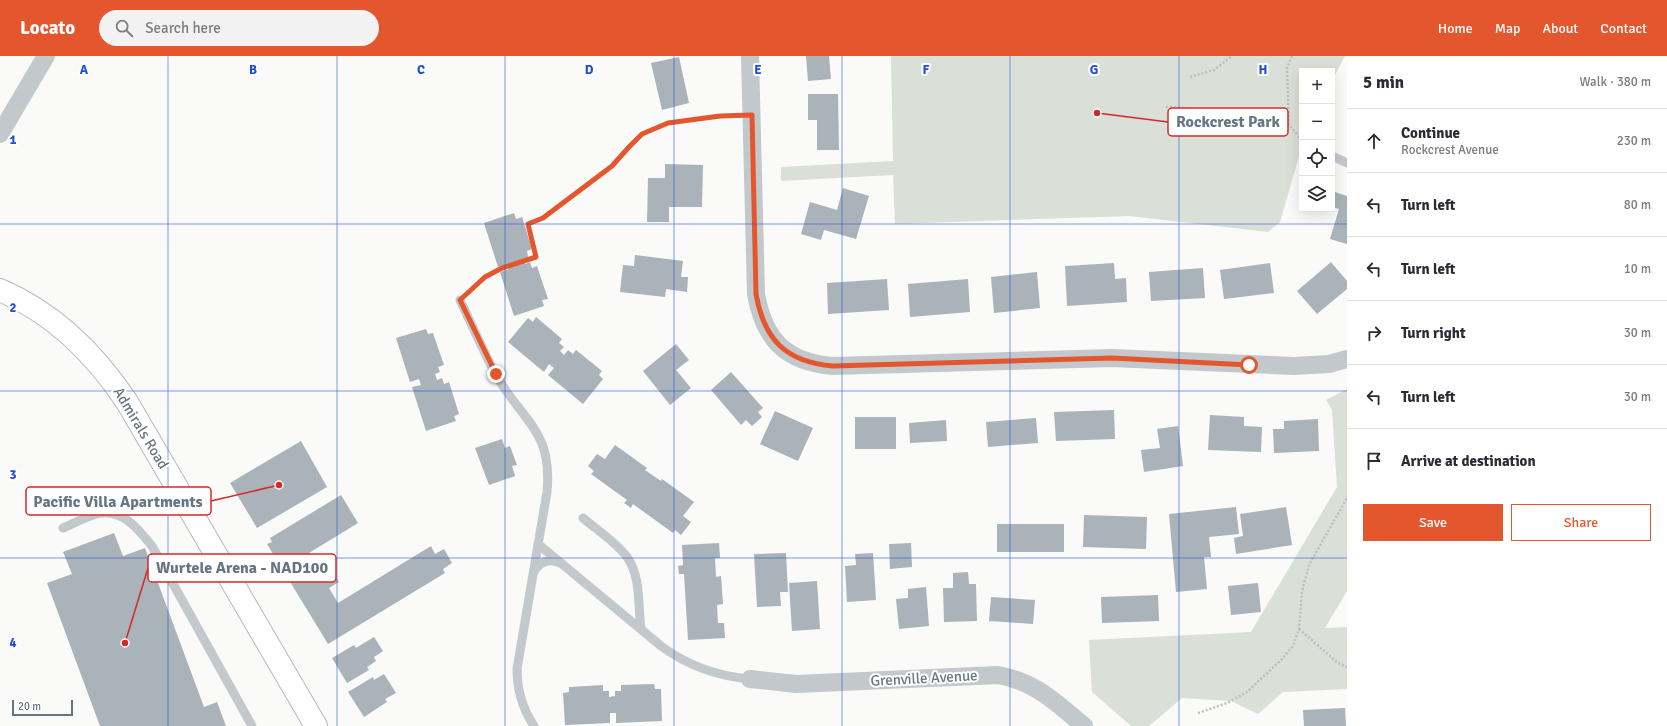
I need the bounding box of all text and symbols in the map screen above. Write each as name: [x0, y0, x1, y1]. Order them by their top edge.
search box: [99, 10, 379, 46]
text: Locato: [20, 16, 75, 40]
icon: search: [113, 17, 135, 39]
text: Search here: [145, 19, 221, 37]
text: Home: [1438, 20, 1473, 37]
text: Map: [1495, 20, 1520, 37]
text: About: [1542, 20, 1578, 37]
text: Contact: [1600, 20, 1647, 37]
text: A: [80, 62, 89, 78]
text: B: [249, 62, 257, 78]
text: C: [417, 62, 425, 78]
text: D: [585, 62, 594, 78]
text: E: [754, 62, 762, 78]
text: F: [923, 62, 930, 78]
text: G: [1090, 62, 1098, 78]
text: H: [1259, 62, 1267, 78]
map controls: [1299, 68, 1335, 212]
button: +: [1299, 68, 1335, 104]
text: 5 min: [1363, 72, 1404, 93]
text: Walk · 380 m: [1580, 74, 1651, 90]
button: −: [1299, 104, 1335, 140]
callout: Rockcrest Park: [1168, 108, 1288, 136]
text: Rockcrest Park: [1176, 112, 1281, 132]
text: Continue: [1401, 124, 1460, 142]
icon: ahead: [1363, 130, 1385, 152]
text: 1: [9, 132, 17, 148]
text: 230 m: [1617, 133, 1651, 149]
button: locate: [1299, 140, 1335, 176]
text: Rockcrest Avenue: [1401, 142, 1499, 158]
button: layers: [1299, 176, 1335, 212]
icon: left: [1363, 194, 1385, 216]
text: Turn left: [1401, 196, 1455, 214]
text: 80 m: [1624, 197, 1651, 213]
icon: left: [1363, 258, 1385, 280]
text: Turn left: [1401, 260, 1455, 278]
text: 10 m: [1624, 261, 1651, 277]
text: 2: [9, 300, 17, 316]
icon: right: [1363, 322, 1385, 344]
text: Turn right: [1401, 324, 1466, 342]
text: 30 m: [1624, 325, 1651, 341]
route start: [1240, 356, 1258, 374]
route end: [487, 365, 505, 383]
street label: Admirals Road: [109, 384, 173, 472]
icon: left: [1363, 386, 1385, 408]
text: Turn left: [1401, 388, 1455, 406]
text: 30 m: [1624, 389, 1651, 405]
icon: arrive: [1363, 450, 1385, 472]
text: Arrive at destination: [1401, 452, 1536, 470]
text: 3: [9, 467, 17, 483]
callout: Pacific Villa Apartments: [26, 487, 211, 515]
text: Pacific Villa Apartments: [33, 492, 203, 512]
button: Save: [1363, 504, 1503, 541]
button: Share: [1511, 504, 1651, 541]
callout: Wurtele Arena - NAD100: [148, 554, 336, 582]
text: Wurtele Arena - NAD100: [156, 558, 328, 578]
text: 4: [9, 635, 17, 651]
street label: Grenville Avenue: [870, 666, 978, 690]
scale bar: [12, 698, 73, 717]
text: 20 m: [18, 700, 41, 713]

